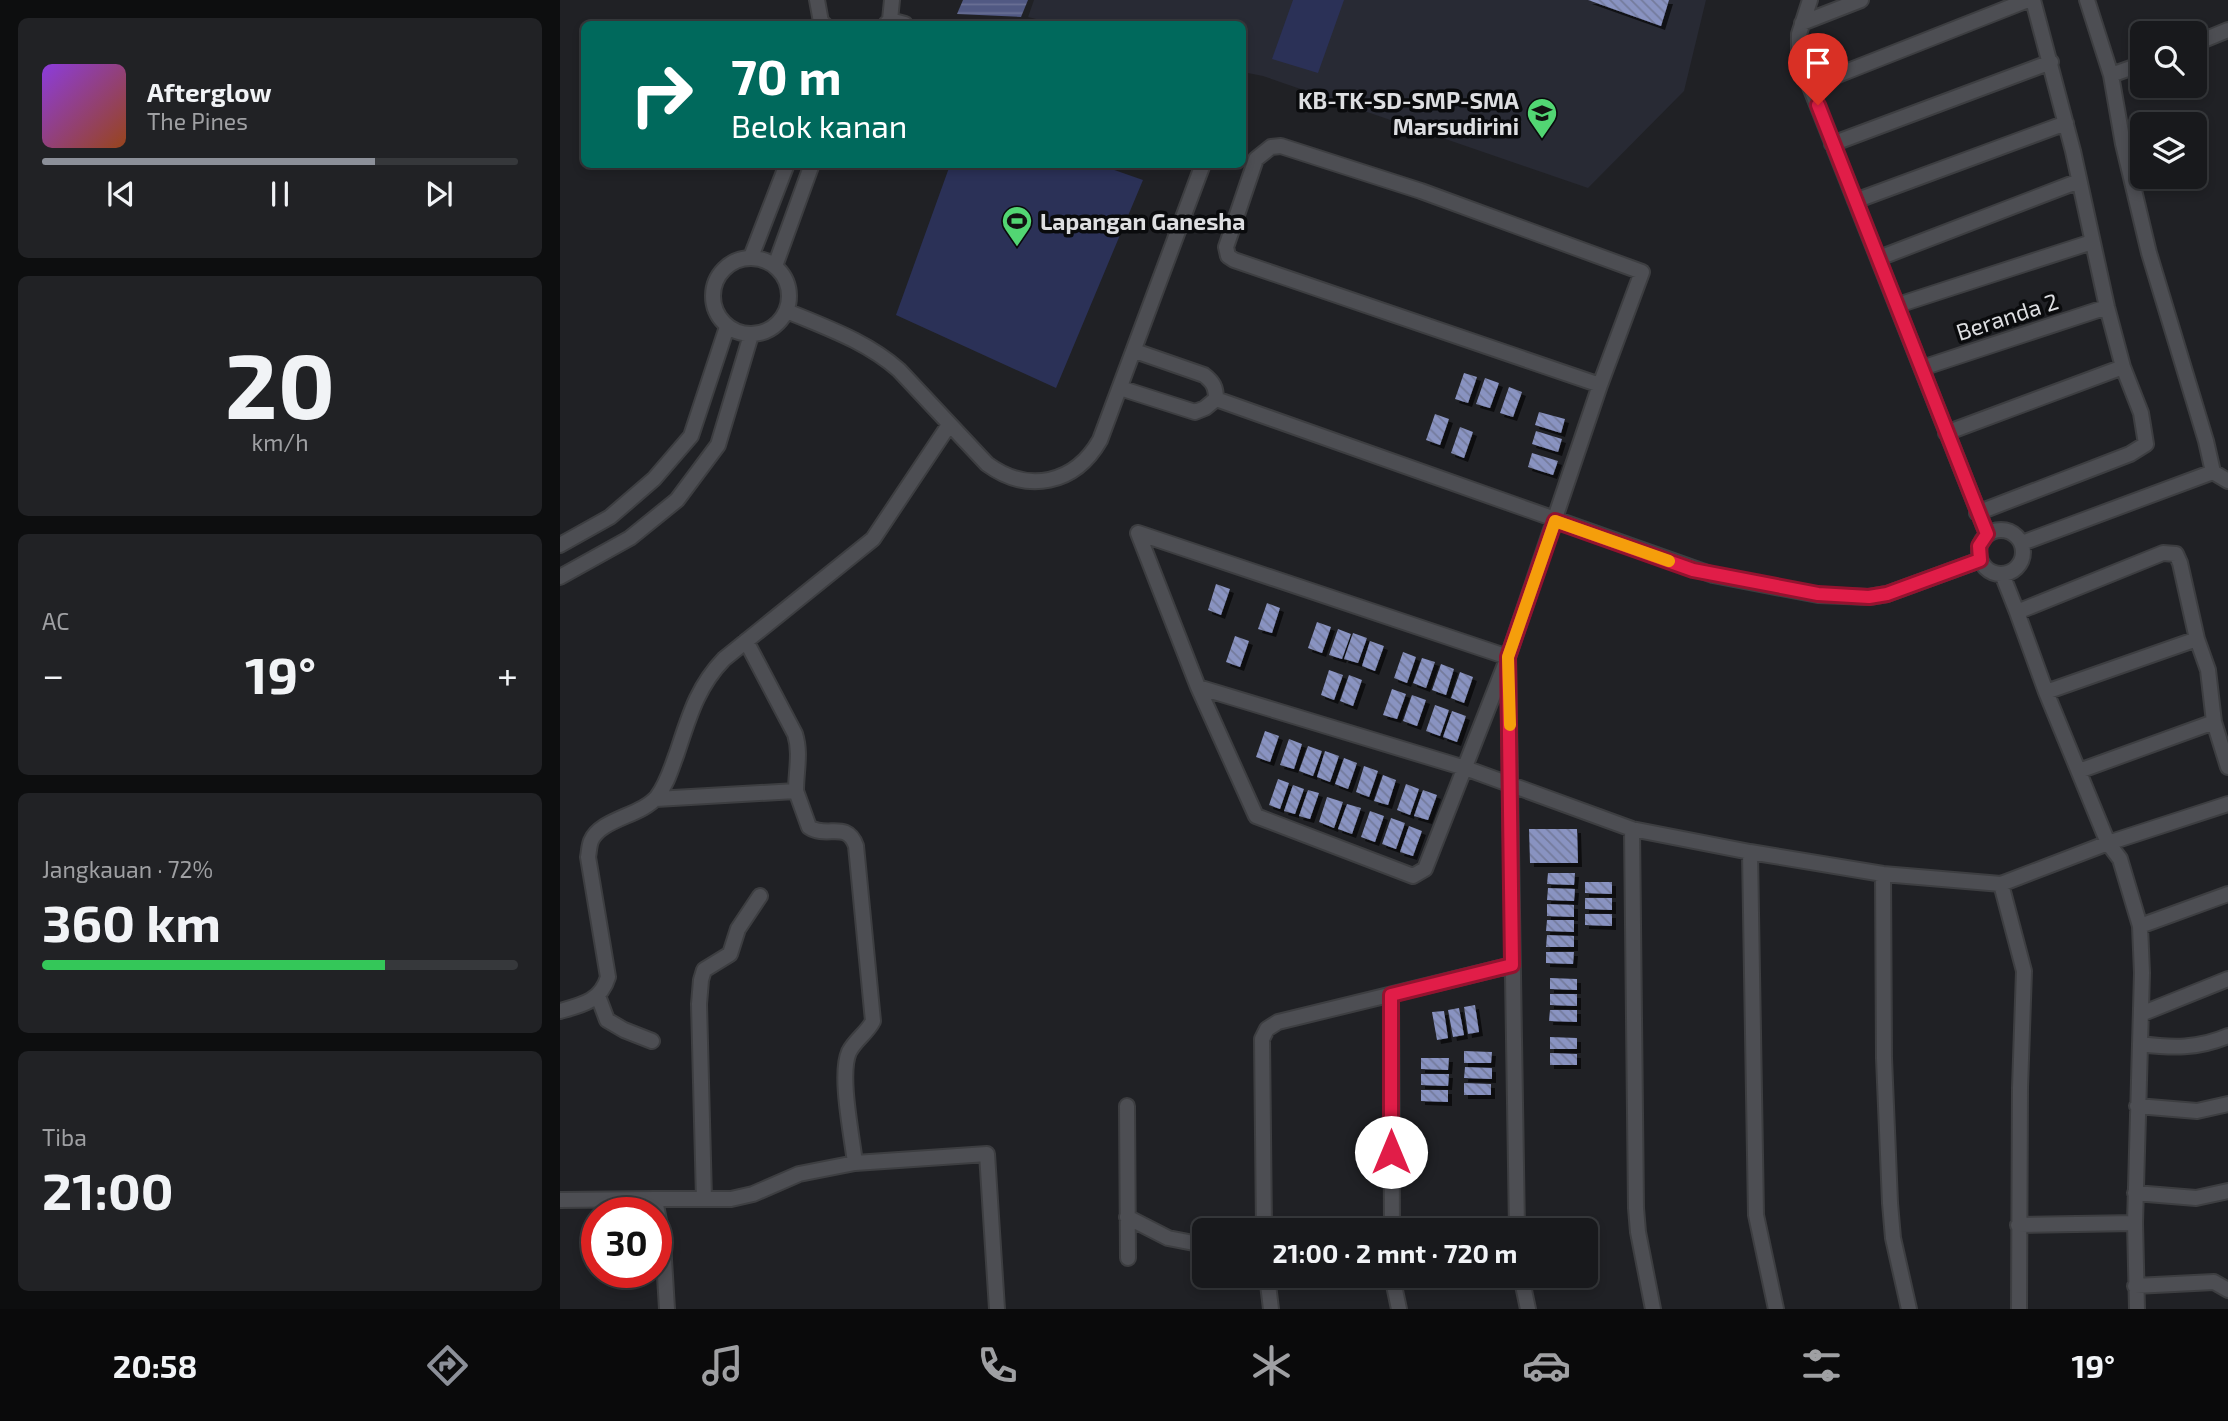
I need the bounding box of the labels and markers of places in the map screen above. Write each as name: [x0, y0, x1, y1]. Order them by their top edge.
pin: [1788, 33, 1848, 105]
place label: KB-TK-SD-SMP-SMA Marsudirini: [1298, 86, 1519, 140]
school or university icon: KB-TK-SD-SMP-SMA Marsudirini: [1525, 96, 1559, 140]
sports icon: Lapangan Ganesha: [1000, 204, 1034, 248]
place label: Lapangan Ganesha: [1040, 207, 1245, 235]

